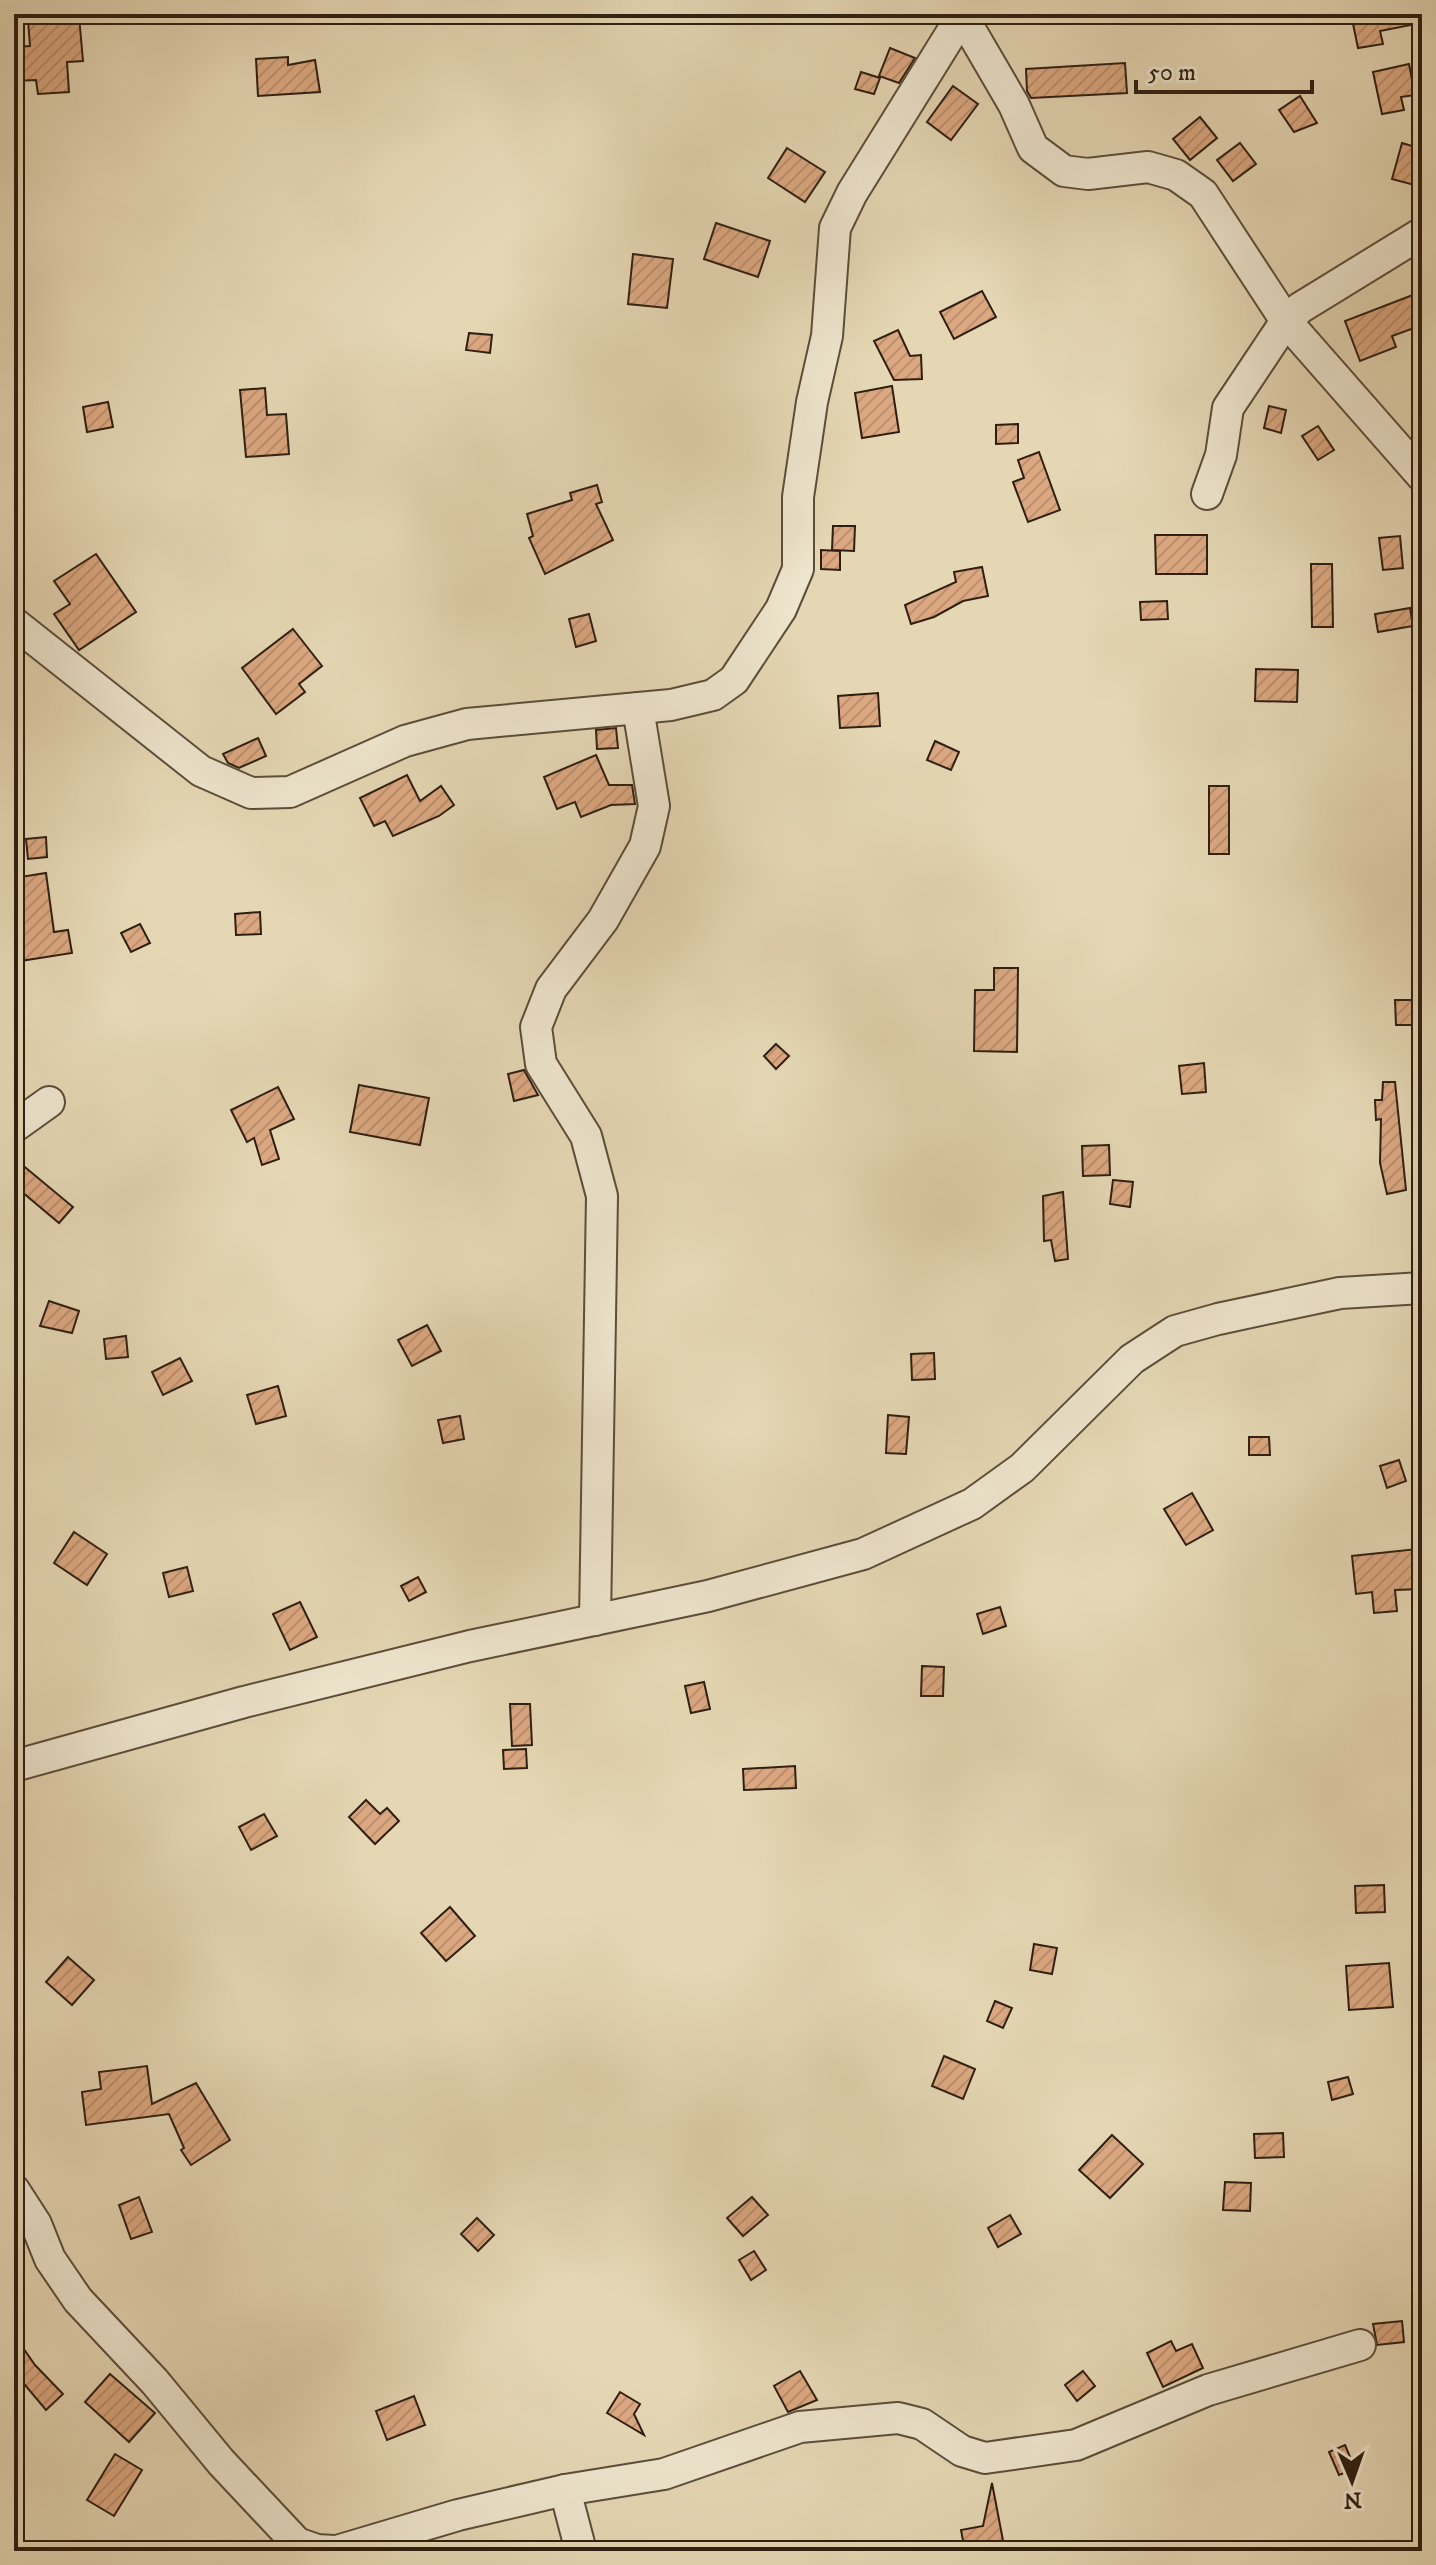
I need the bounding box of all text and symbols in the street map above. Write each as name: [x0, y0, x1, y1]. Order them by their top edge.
scale bar: [1136, 44, 1312, 94]
text: 50 m: [1148, 58, 1196, 88]
north arrow: [1312, 2441, 1392, 2521]
text: N: [1343, 2486, 1362, 2513]

